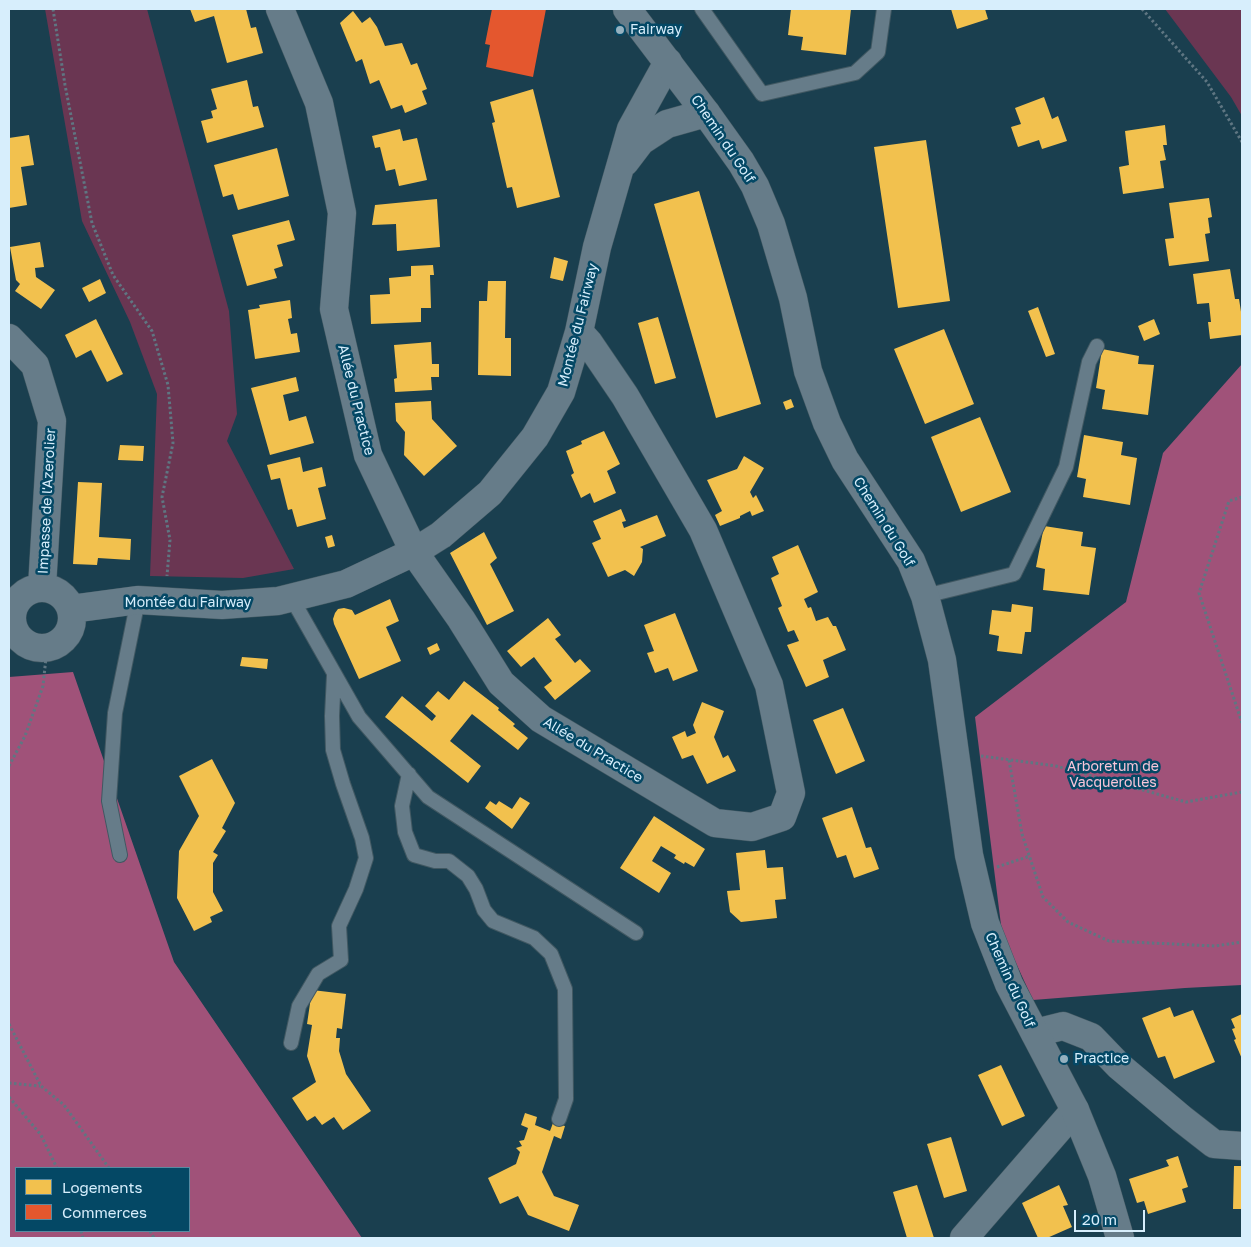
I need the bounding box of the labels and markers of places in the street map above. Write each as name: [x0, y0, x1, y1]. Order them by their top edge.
place label: Fairway: [630, 22, 682, 38]
marker: Fairway: [614, 24, 626, 36]
place label: Practice: [1074, 1051, 1129, 1067]
marker: Practice: [1058, 1053, 1070, 1065]

